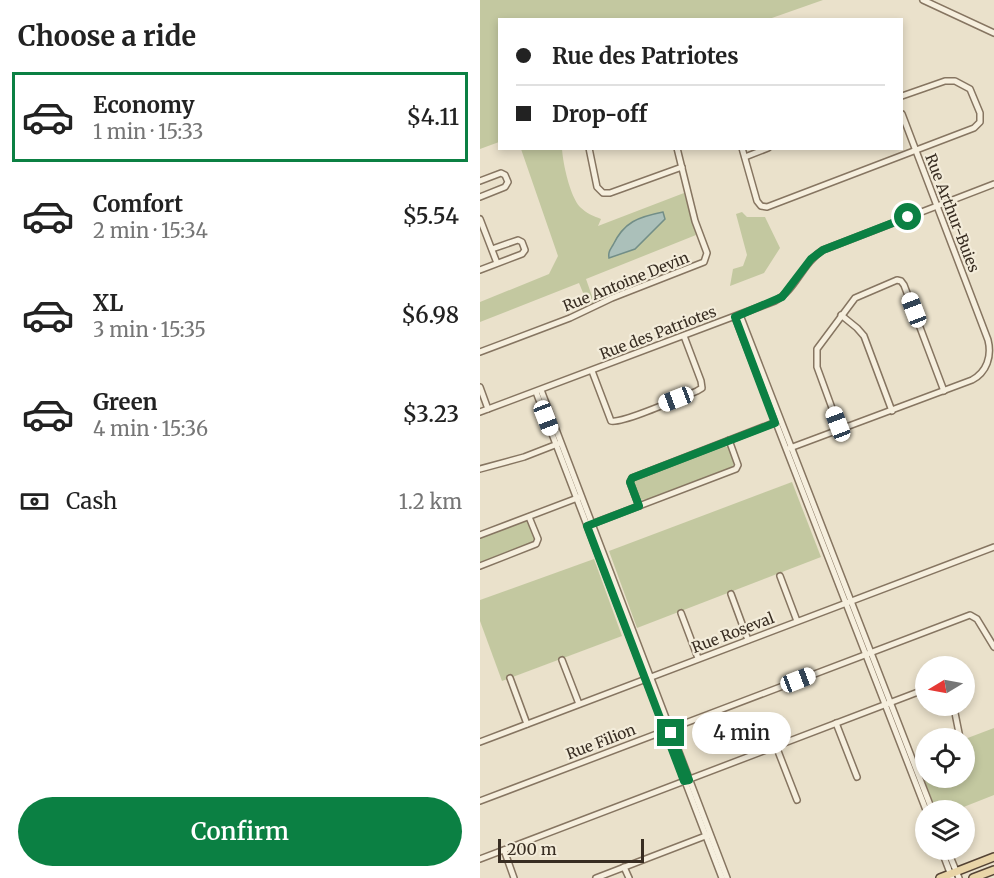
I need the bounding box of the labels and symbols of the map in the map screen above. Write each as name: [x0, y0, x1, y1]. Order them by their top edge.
street label: Rue Arthur-Buies: [921, 151, 984, 275]
route start: [894, 203, 921, 230]
street label: Rue Antoine Devin: [560, 247, 692, 316]
car: [899, 290, 929, 330]
street label: Rue des Patriotes: [597, 302, 719, 364]
car: [656, 384, 696, 414]
car: [531, 398, 561, 438]
car: [823, 404, 853, 444]
street label: Rue Roseval: [689, 608, 777, 657]
north arrow: [915, 656, 975, 716]
car: [778, 665, 818, 695]
callout: 4 min: [692, 712, 791, 754]
route end: [657, 719, 684, 746]
street label: Rue Filion: [563, 720, 638, 763]
scale bar: [498, 836, 644, 864]

